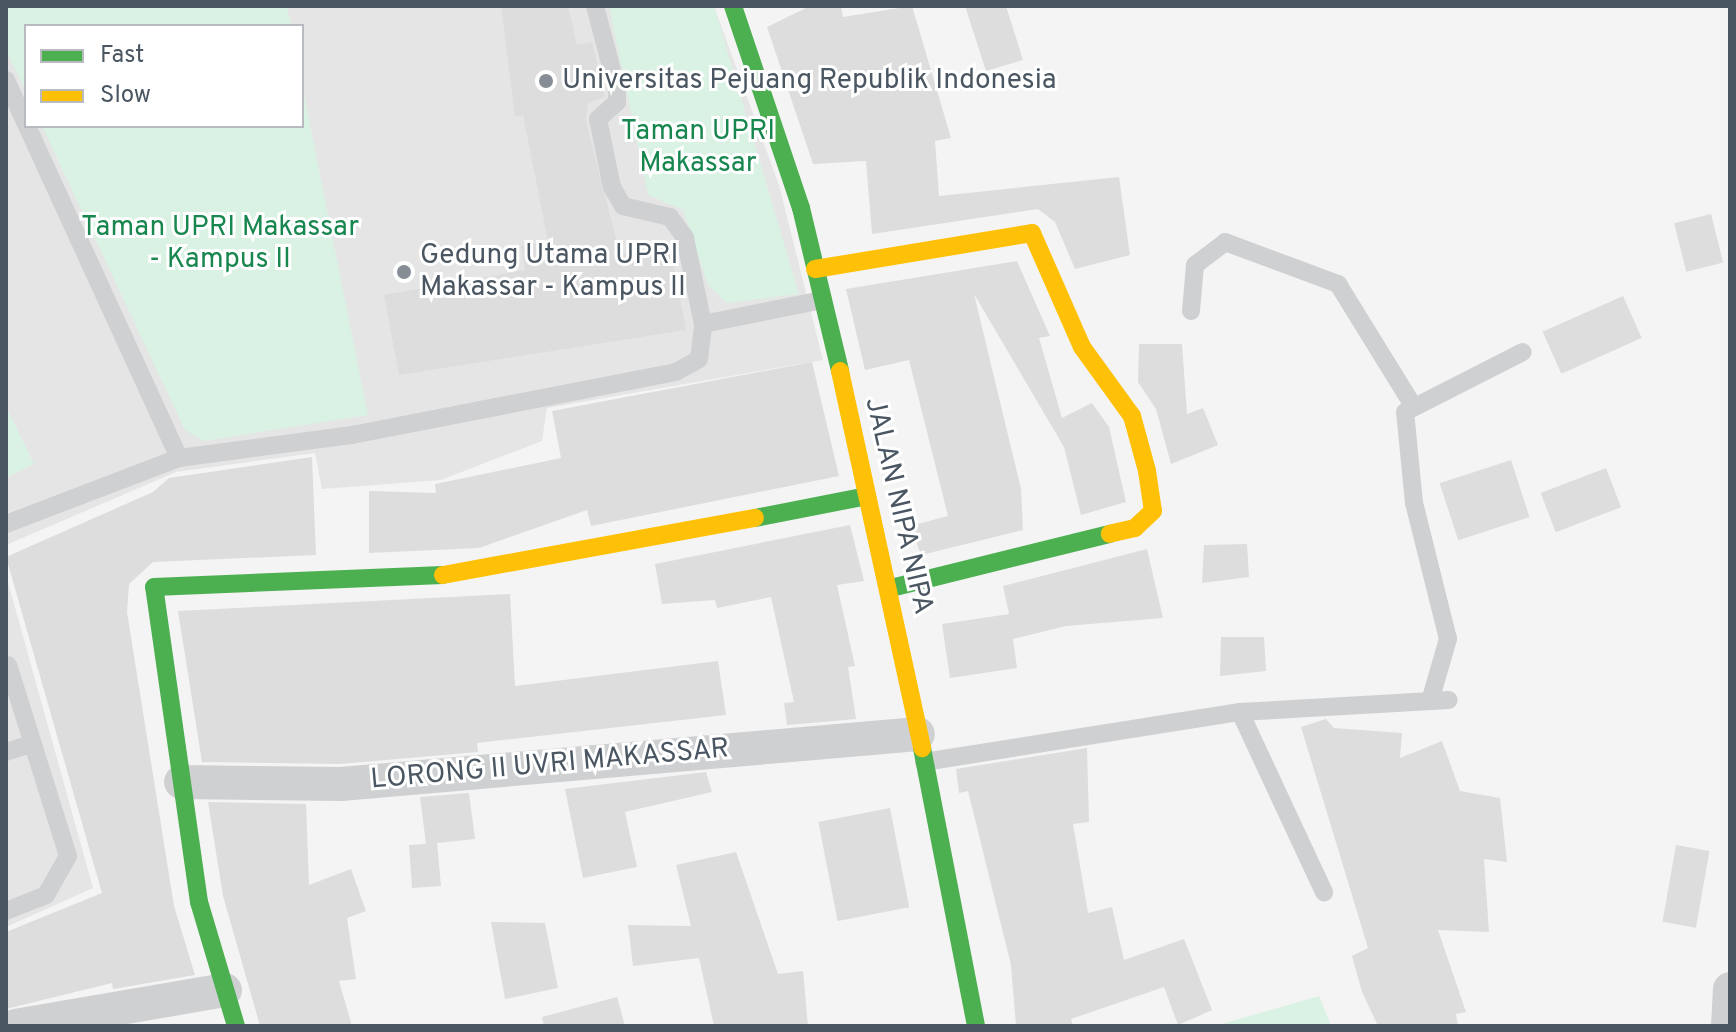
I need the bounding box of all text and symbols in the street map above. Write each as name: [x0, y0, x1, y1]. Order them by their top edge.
legend: [24, 24, 304, 128]
text: Fast: [100, 41, 144, 71]
place label: Universitas Pejuang Republik Indonesia: [562, 64, 1057, 98]
marker: Universitas Pejuang Republik Indonesia: [537, 72, 555, 90]
text: Slow: [100, 81, 151, 111]
park label: Taman UPRI Makassar: [621, 115, 775, 181]
park label: Taman UPRI Makassar - Kampus II: [81, 211, 359, 277]
place label: Gedung Utama UPRI Makassar - Kampus II: [420, 239, 686, 305]
marker: Gedung Utama UPRI Makassar - Kampus II: [395, 263, 413, 281]
street label: JALAN NIPA NIPA: [857, 394, 939, 618]
street label: LORONG II UVRI MAKASSAR: [369, 733, 731, 797]

